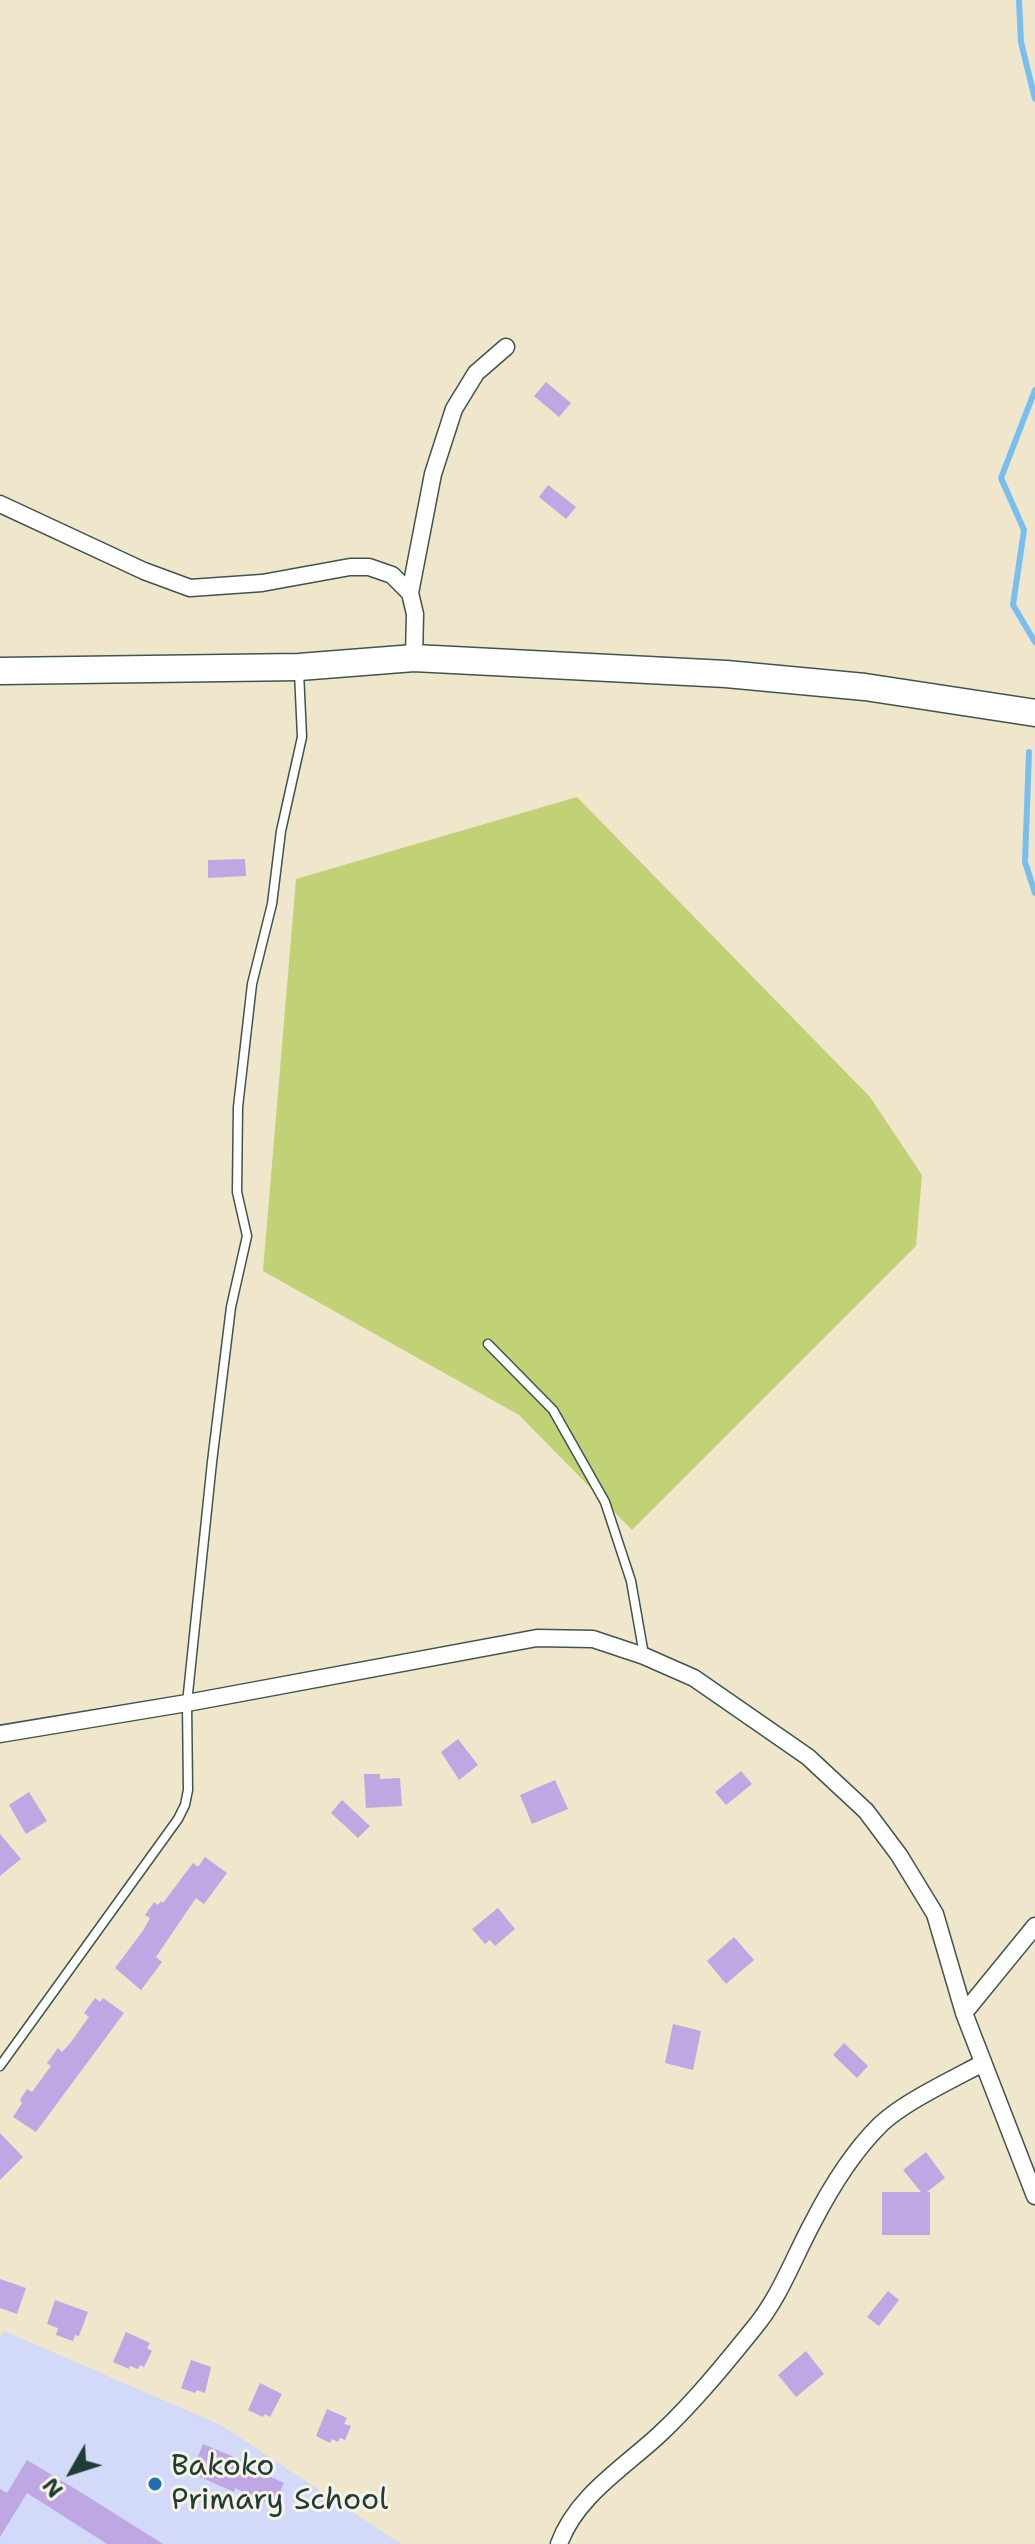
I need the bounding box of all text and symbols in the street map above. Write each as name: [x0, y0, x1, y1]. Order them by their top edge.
north arrow: [32, 2432, 112, 2512]
place label: Bakoko Primary School: [171, 2449, 388, 2520]
text: N: [36, 2472, 70, 2503]
marker: Bakoko Primary School: [146, 2475, 164, 2493]

